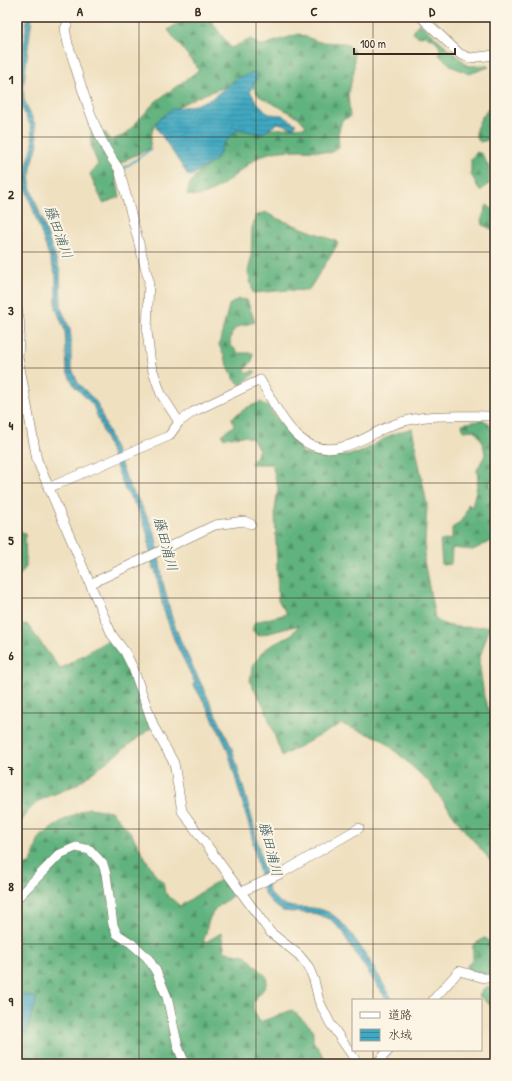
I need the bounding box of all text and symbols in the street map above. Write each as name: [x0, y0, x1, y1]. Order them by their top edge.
text: A: [77, 2, 84, 20]
text: B: [195, 2, 202, 20]
text: C: [310, 2, 318, 20]
text: D: [429, 2, 436, 20]
scale bar: [354, 30, 455, 56]
text: 100 m: [360, 35, 386, 52]
text: 1: [9, 70, 14, 88]
text: 2: [8, 185, 15, 203]
water label: 藤田浦川: [41, 202, 78, 261]
text: 3: [8, 301, 14, 319]
text: 4: [9, 416, 14, 434]
water label: 藤田浦川: [150, 514, 183, 573]
text: 5: [8, 531, 14, 549]
text: 6: [8, 646, 14, 664]
text: 7: [7, 761, 15, 779]
water label: 藤田浦川: [255, 819, 287, 878]
text: 8: [8, 877, 14, 895]
text: 9: [9, 992, 14, 1010]
legend: [352, 999, 482, 1051]
text: 道路: [388, 1006, 412, 1023]
text: 水域: [388, 1026, 412, 1043]

